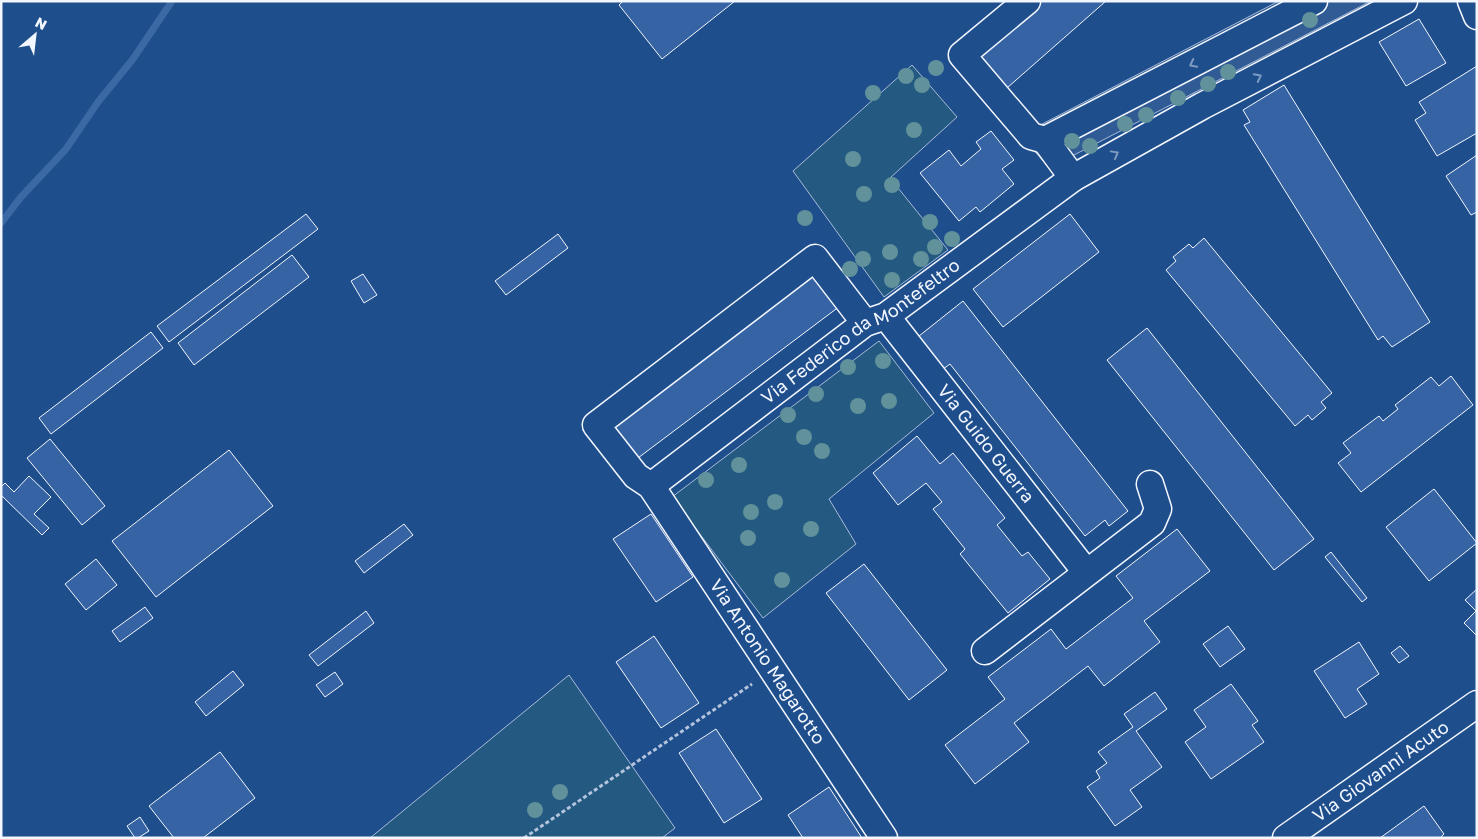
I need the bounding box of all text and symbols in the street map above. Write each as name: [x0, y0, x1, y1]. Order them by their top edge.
north arrow: [10, 10, 60, 60]
text: N: [33, 13, 50, 33]
one-way arrow: [1190, 58, 1199, 68]
one-way arrow: [1253, 73, 1262, 83]
one-way arrow: [1110, 151, 1119, 161]
street label: Via Federico da Montefeltro: [756, 253, 964, 408]
street label: Via Guido Guerra: [933, 379, 1040, 507]
street label: Via Antonio Magarotto: [706, 574, 831, 748]
street label: Via Giovanni Acuto: [1308, 715, 1453, 826]

